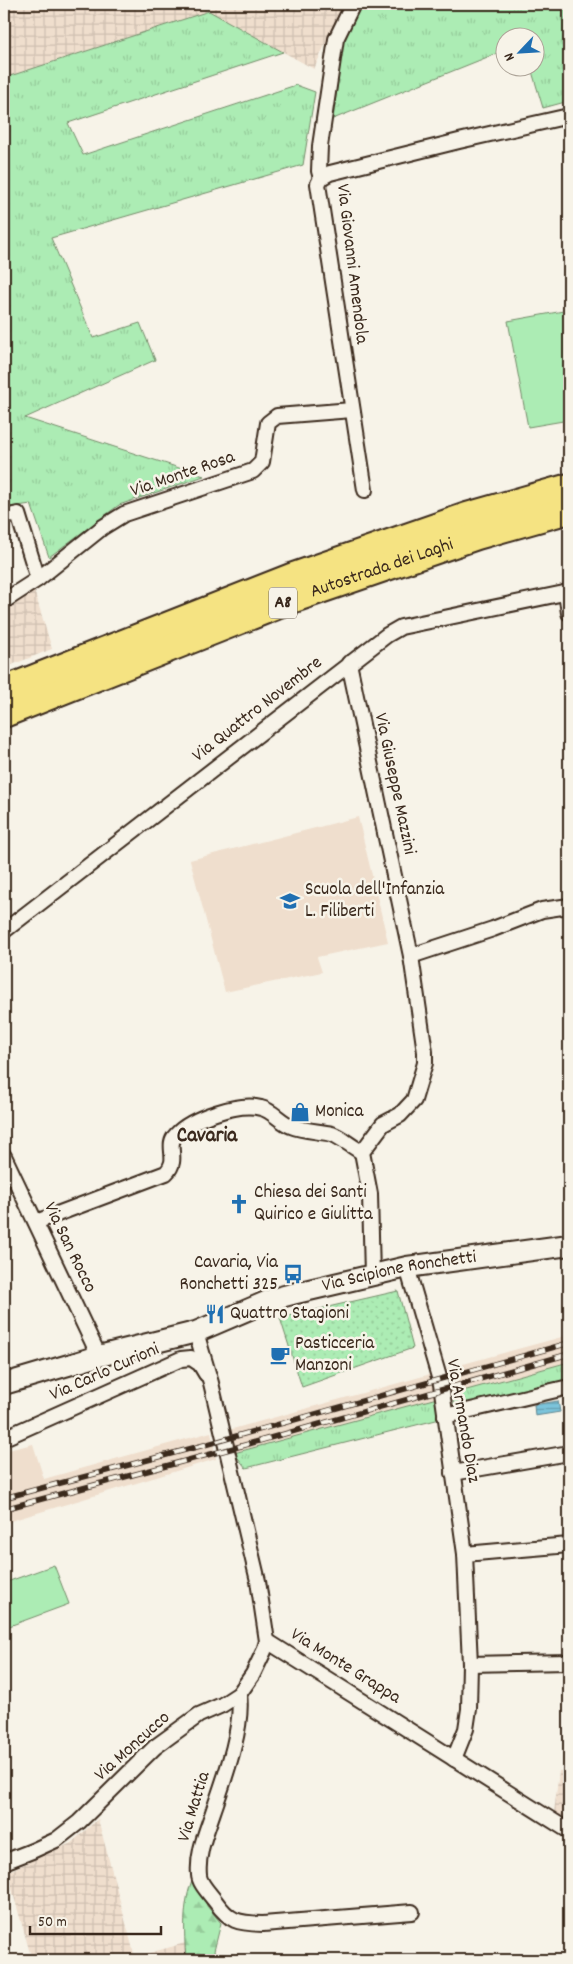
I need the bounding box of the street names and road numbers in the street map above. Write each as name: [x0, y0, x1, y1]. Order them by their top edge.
street label: Via Giovanni Amendola: [328, 182, 374, 347]
street label: Via Monte Rosa: [127, 444, 240, 505]
street label: Autostrada dei Laghi: [307, 531, 458, 606]
road number: A8: [269, 588, 297, 618]
street label: Via Quattro Novembre: [187, 650, 329, 770]
street label: Via Giuseppe Mazzini: [366, 711, 422, 858]
street label: Via San Rocco: [35, 1198, 103, 1298]
street label: Via Scipione Ronchetti: [319, 1244, 478, 1300]
street label: Via Carlo Curioni: [46, 1337, 165, 1409]
street label: Via Armando Diaz: [438, 1357, 486, 1485]
street label: Via Monte Grappa: [284, 1622, 406, 1712]
street label: Via Moncucco: [89, 1706, 177, 1788]
street label: Via Mattia: [172, 1767, 219, 1846]

